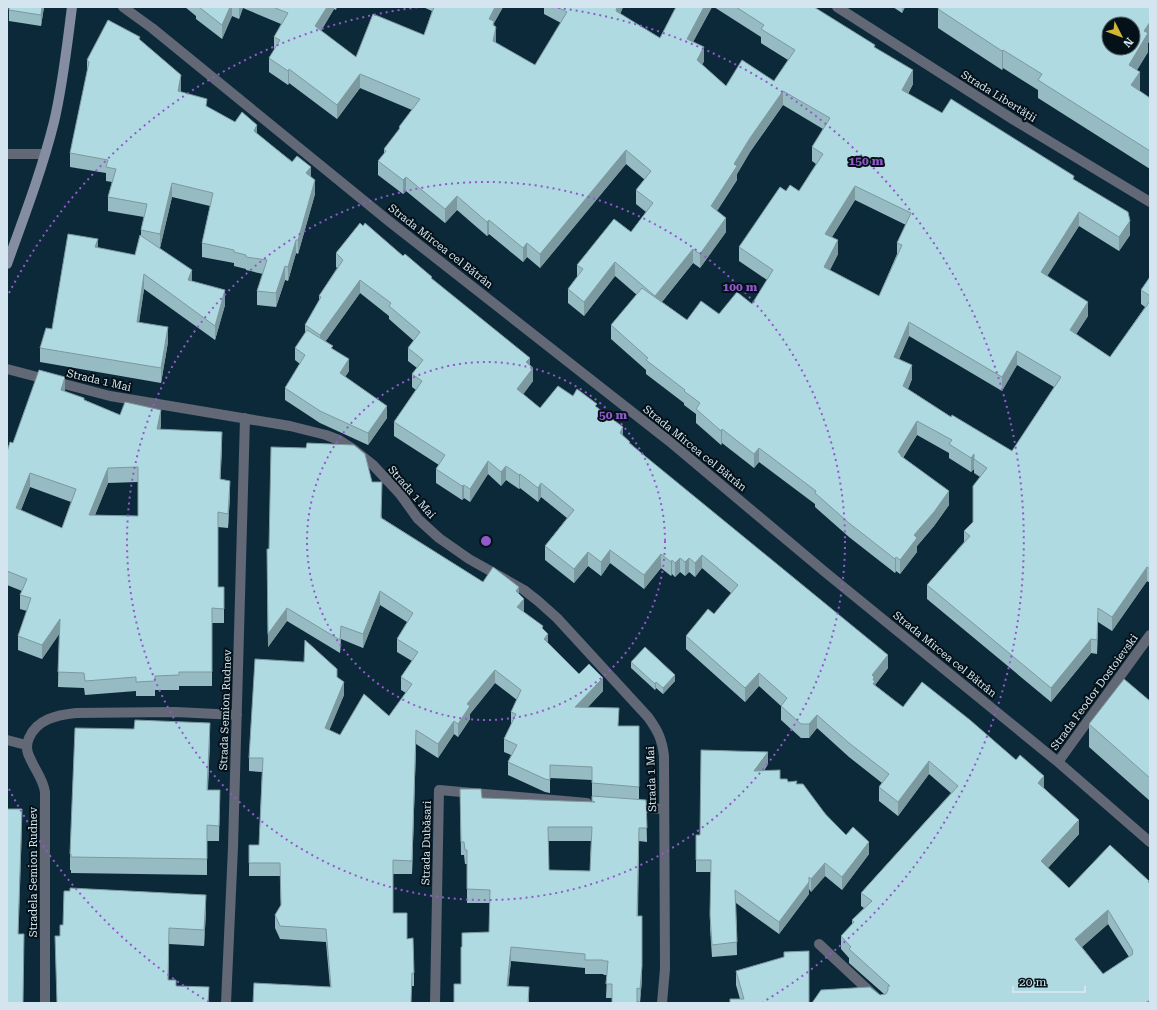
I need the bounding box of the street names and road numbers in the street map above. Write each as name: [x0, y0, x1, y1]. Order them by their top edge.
street label: Strada Libertății: [958, 68, 1039, 126]
street label: Strada Mircea cel Bătrân: [386, 201, 496, 291]
street label: Strada 1 Mai: [65, 367, 133, 394]
street label: Strada Mircea cel Bătrân: [640, 403, 749, 494]
street label: Strada 1 Mai: [385, 463, 438, 522]
street label: Strada Mircea cel Bătrân: [890, 609, 999, 700]
street label: Strada Fеodor Dostoievski: [1048, 631, 1141, 753]
street label: Strada Semion Rudnev: [217, 649, 234, 771]
street label: Strada 1 Mai: [644, 745, 659, 812]
street label: Strada Dubăsari: [419, 800, 434, 885]
street label: Stradela Semion Rudnev: [27, 806, 40, 937]

